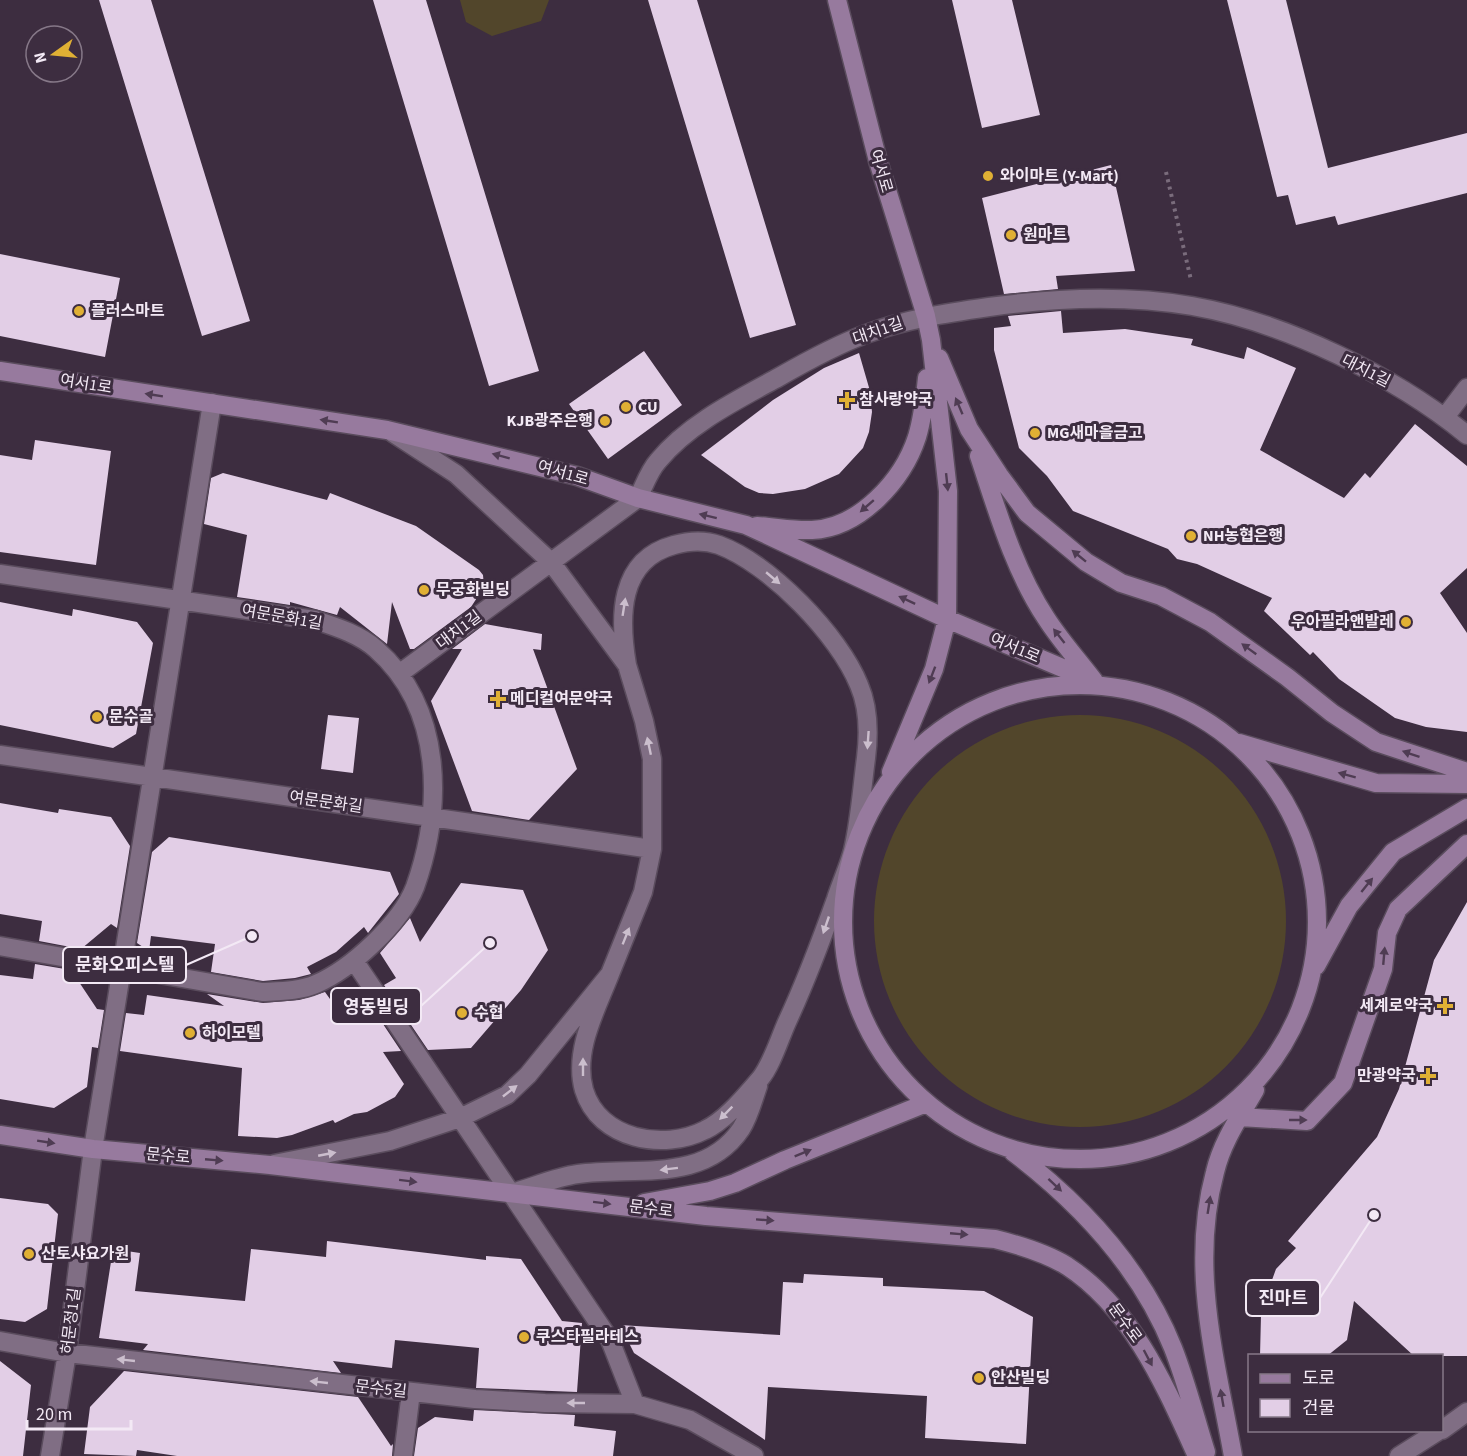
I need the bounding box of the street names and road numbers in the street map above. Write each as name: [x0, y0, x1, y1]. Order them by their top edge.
street label: 여서로: [864, 147, 898, 196]
street label: 대치1길: [850, 312, 906, 350]
street label: 대치1길: [1338, 349, 1394, 393]
street label: 여서1로: [59, 369, 114, 399]
street label: 여서1로: [535, 455, 591, 491]
street label: 여문문화1길: [240, 599, 324, 635]
street label: 대치1길: [432, 606, 486, 654]
street label: 여서1로: [987, 628, 1044, 668]
street label: 여문문화길: [288, 786, 364, 818]
street label: 문수로: [145, 1143, 191, 1169]
street label: 문수로: [628, 1195, 675, 1223]
street label: 허문정1길: [56, 1286, 86, 1356]
street label: 문수로: [1103, 1299, 1147, 1348]
street label: 문수5길: [354, 1375, 408, 1403]

